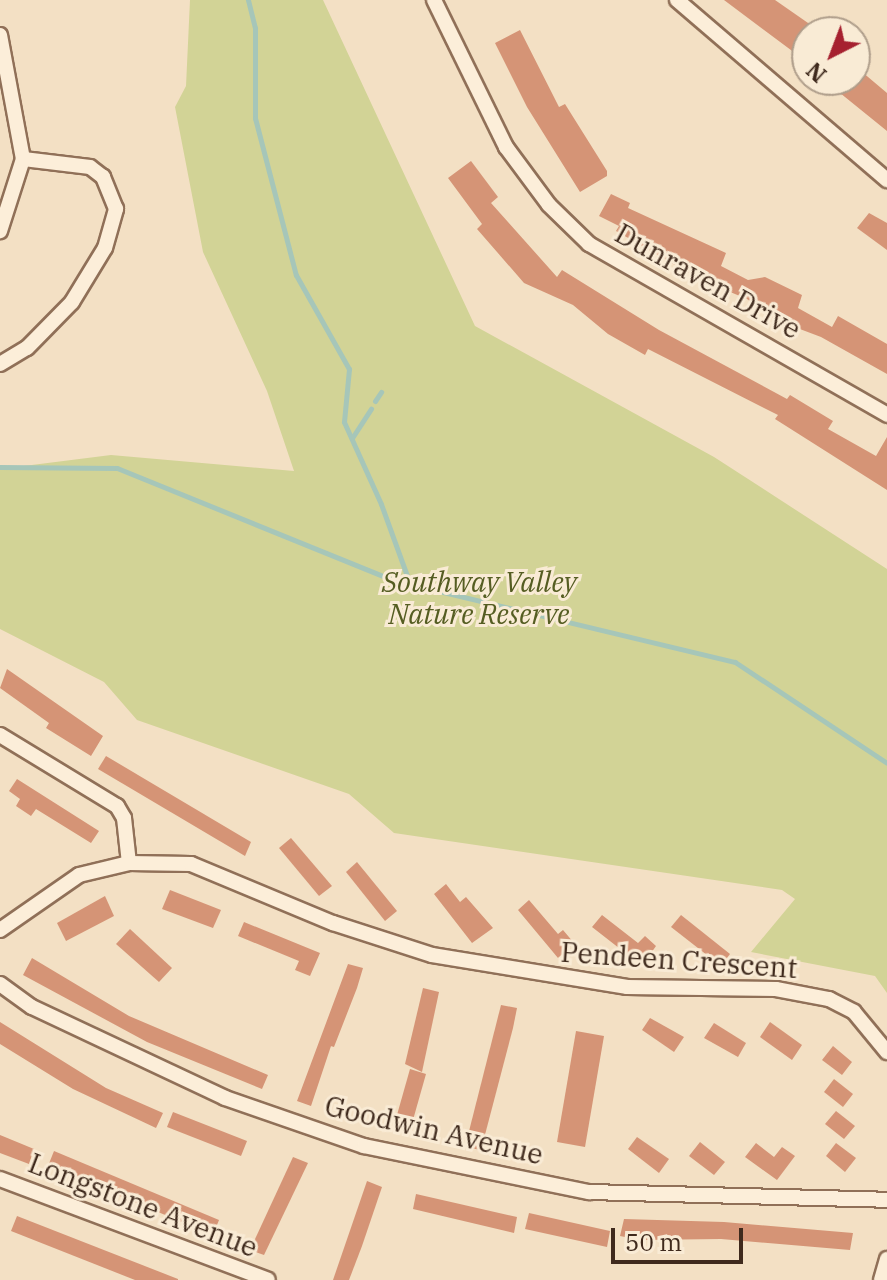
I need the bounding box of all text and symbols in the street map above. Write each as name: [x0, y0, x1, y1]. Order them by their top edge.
north arrow: [791, 16, 871, 96]
text: N: [800, 56, 832, 89]
street label: Dunraven Drive: [609, 216, 807, 346]
park label: Southway Valley Nature Reserve: [382, 565, 576, 631]
street label: Pendeen Crescent: [560, 935, 798, 985]
street label: Goodwin Avenue: [322, 1089, 546, 1171]
street label: Longstone Avenue: [24, 1146, 262, 1264]
scale bar: [615, 1212, 747, 1262]
text: 50 m: [625, 1226, 682, 1258]

